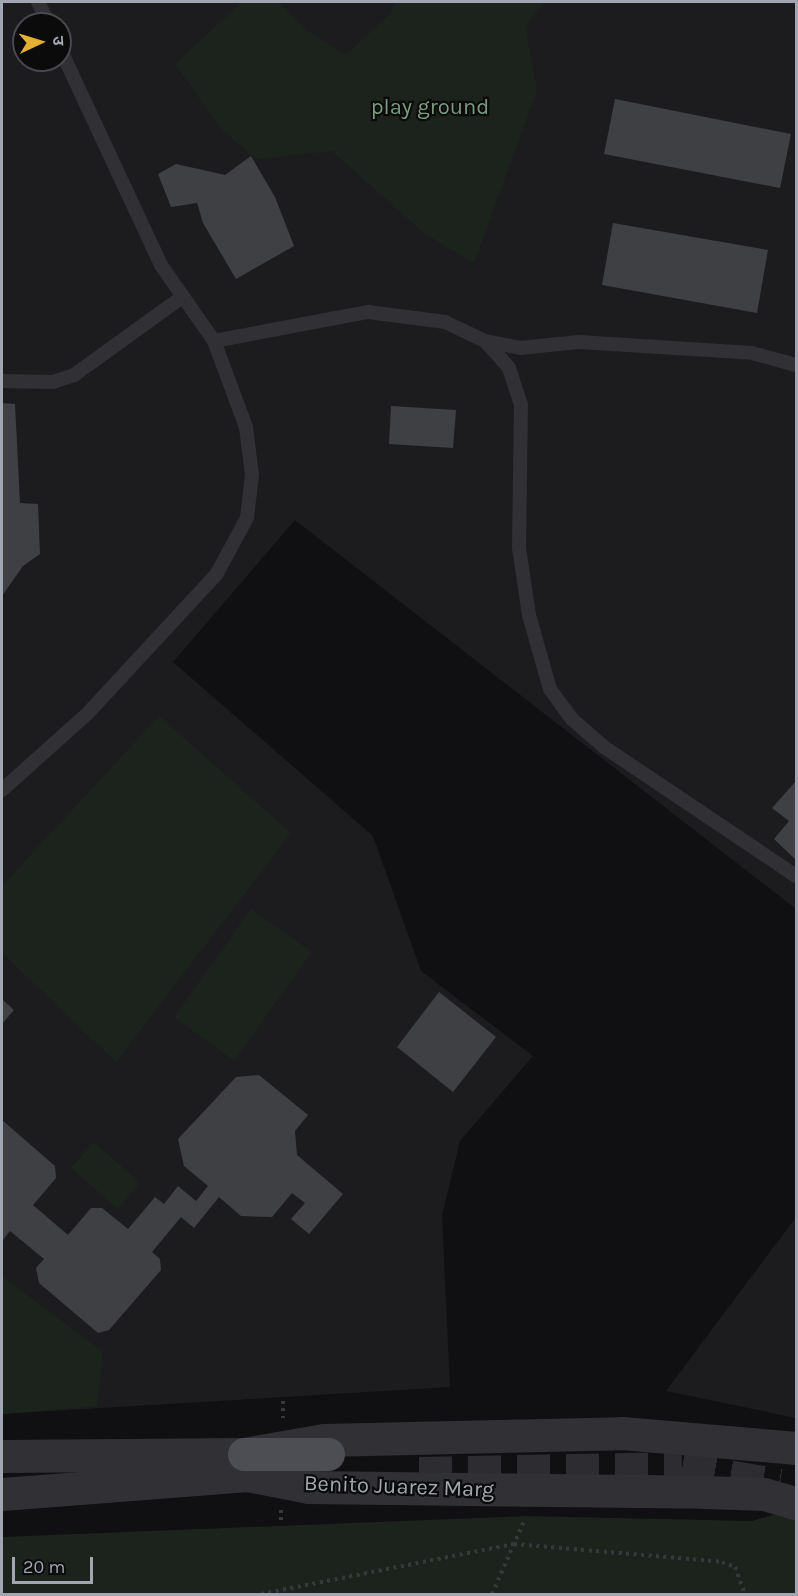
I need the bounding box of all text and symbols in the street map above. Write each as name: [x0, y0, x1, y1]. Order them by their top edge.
north arrow: [12, 12, 72, 72]
text: उ: [49, 36, 68, 46]
park label: play ground: [371, 95, 489, 121]
street label: Benito Juarez Marg: [303, 1470, 495, 1504]
scale bar: [15, 1545, 96, 1583]
text: 20 m: [23, 1556, 65, 1578]

